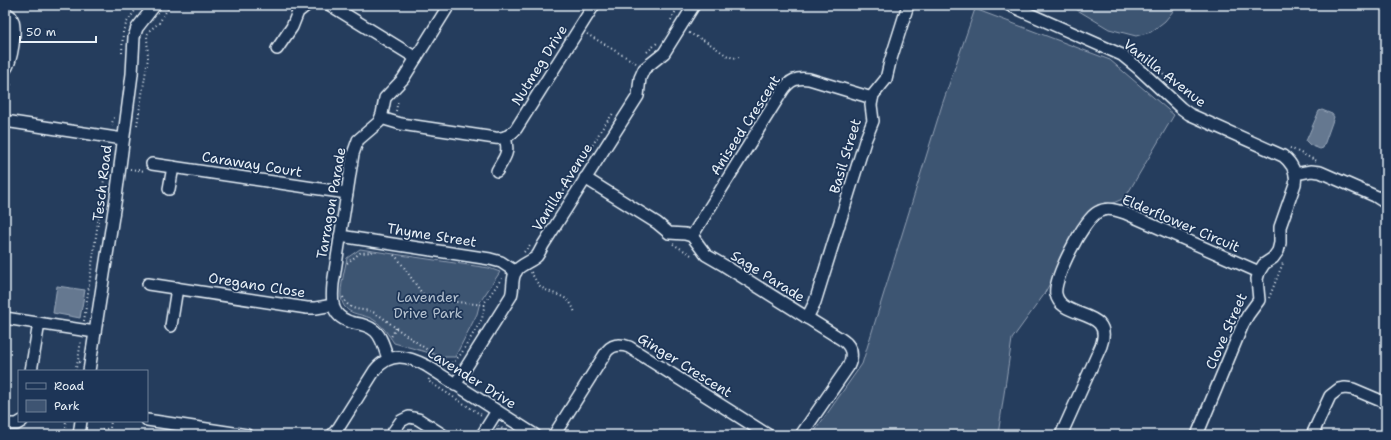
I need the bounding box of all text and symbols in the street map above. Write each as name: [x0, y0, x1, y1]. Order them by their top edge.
scale bar: [20, 18, 96, 44]
street label: Nutmeg Drive: [507, 21, 571, 109]
text: 50 m: [26, 24, 56, 40]
street label: Vanilla Avenue: [1120, 35, 1210, 111]
street label: Aniseed Crescent: [706, 72, 784, 178]
street label: Basil Street: [825, 116, 865, 196]
street label: Vanilla Avenue: [528, 140, 596, 234]
street label: Tesch Road: [88, 144, 116, 222]
street label: Tarragon Parade: [312, 146, 350, 260]
street label: Caraway Court: [201, 147, 303, 181]
street label: Elderflower Circuit: [1119, 190, 1243, 256]
street label: Thyme Street: [386, 219, 478, 251]
street label: Sage Parade: [728, 246, 809, 306]
street label: Oregano Close: [207, 268, 307, 302]
park label: Lavender Drive Park: [393, 288, 463, 322]
street label: Clove Street: [1201, 290, 1251, 372]
street label: Ginger Crescent: [634, 329, 736, 401]
street label: Lavender Drive: [424, 343, 520, 413]
legend: [18, 370, 148, 422]
text: Road: [54, 378, 85, 394]
text: Park: [54, 398, 80, 414]

